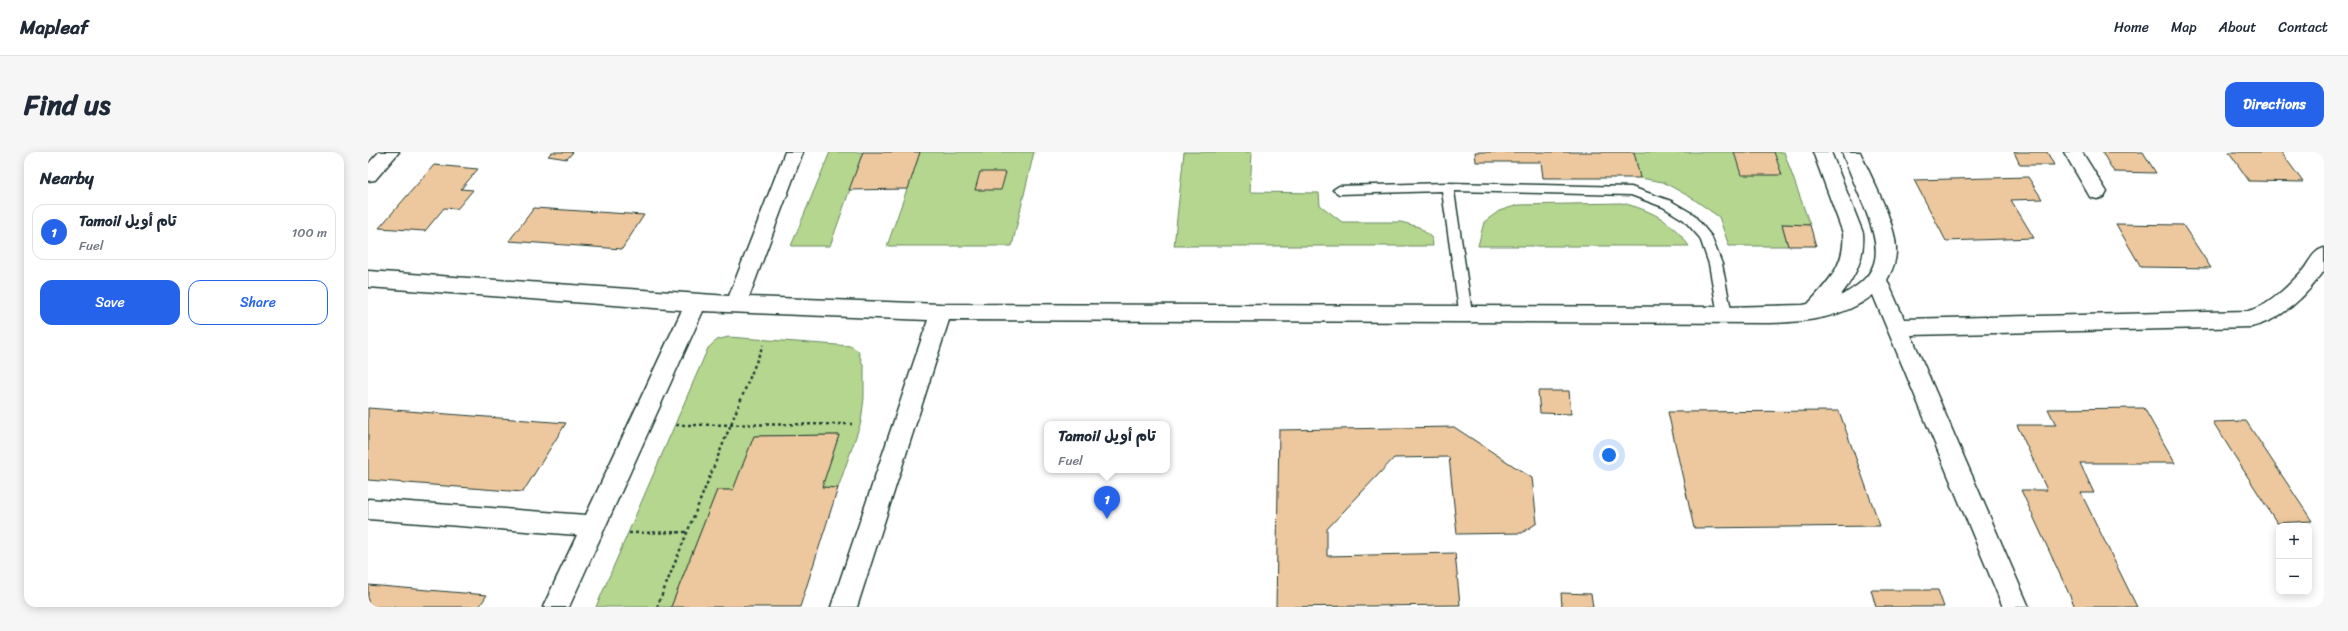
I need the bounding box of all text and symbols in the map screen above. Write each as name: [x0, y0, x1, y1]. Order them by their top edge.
text: Mapleaf: [20, 11, 88, 44]
text: Home: [2114, 15, 2149, 40]
text: Map: [2171, 15, 2197, 40]
text: About: [2219, 15, 2256, 40]
text: Contact: [2278, 15, 2328, 40]
text: Find us: [24, 80, 111, 129]
button: Directions: [2225, 82, 2324, 127]
text: Nearby: [40, 163, 94, 193]
text: Tamoil تام أويل: [79, 208, 176, 234]
text: 1: [51, 221, 57, 244]
text: 100 m: [292, 221, 327, 244]
text: Fuel: [79, 234, 103, 257]
button: Save: [40, 280, 180, 325]
button: Share: [188, 280, 328, 325]
popup: [1044, 421, 1170, 473]
text: Tamoil تام أويل: [1058, 423, 1156, 449]
your location: [1599, 445, 1619, 465]
text: Fuel: [1058, 449, 1083, 472]
pin: 1: [1094, 486, 1120, 519]
map controls: [2276, 523, 2312, 595]
button: +: [2276, 523, 2312, 559]
button: −: [2276, 559, 2312, 595]

